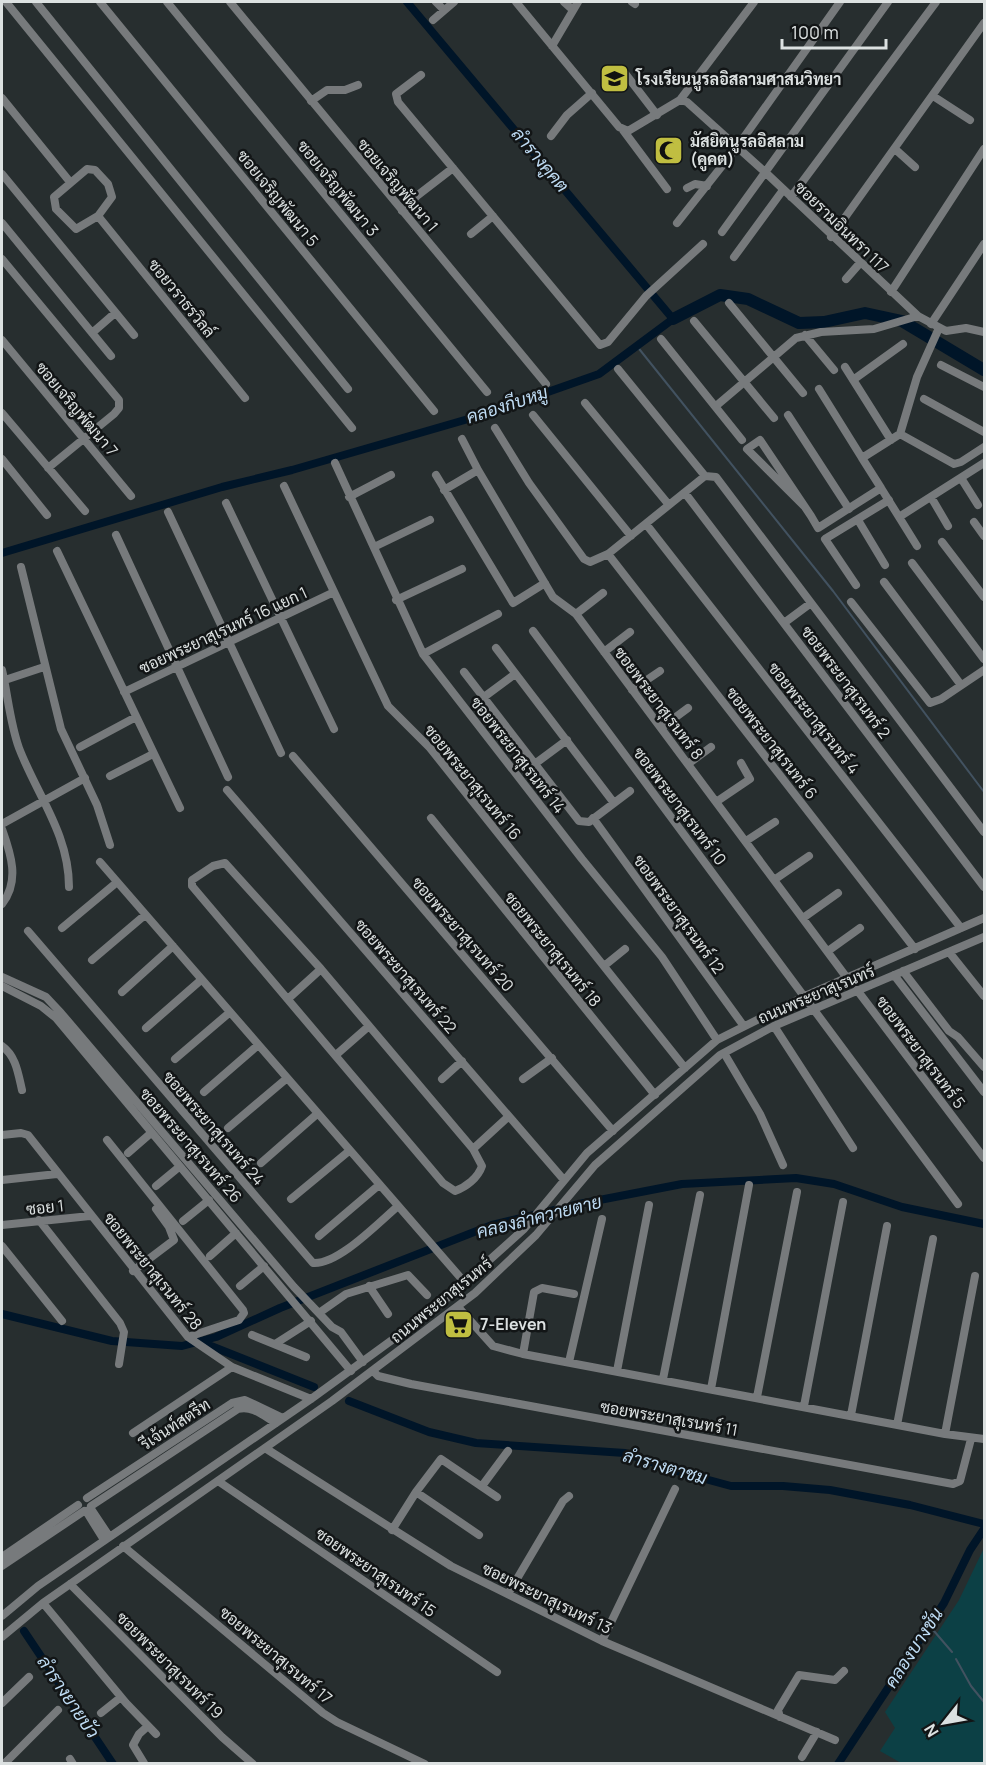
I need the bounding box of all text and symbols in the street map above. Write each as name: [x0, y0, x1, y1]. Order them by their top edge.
scale bar: [782, 12, 886, 50]
text: 100 m: [791, 20, 839, 44]
school or university icon: โรงเรียนนูรลอิสลามศาสนวิทยา: [599, 63, 631, 95]
place label: โรงเรียนนูรลอิสลามศาสนวิทยา: [635, 68, 841, 92]
water label: ลำรางคูคต: [505, 122, 575, 198]
place label: มัสยิตนูรลอิสลาม (คูคต): [690, 130, 804, 172]
street label: ซอยเจริญพัฒนา 1: [352, 134, 444, 236]
mosque icon: มัสยิตนูรลอิสลาม (คูคต): [653, 134, 685, 166]
street label: ซอยเจริญพัฒนา 3: [292, 135, 384, 241]
street label: ซอยเจริญพัฒนา 5: [232, 145, 324, 251]
street label: ซอยรามอินทรา 117: [790, 176, 894, 278]
street label: ซอยวราธรวิลล์: [143, 253, 221, 342]
street label: ซอยเจริญพัฒนา 7: [31, 357, 123, 461]
water label: คลองกีบหมู: [463, 380, 551, 430]
street label: ซอยพระยาสุเรนทร์ 16 แยก 1: [135, 580, 311, 680]
street label: ซอยพระยาสุเรนทร์ 2: [796, 621, 896, 743]
street label: ซอยพระยาสุเรนทร์ 8: [608, 641, 710, 765]
street label: ซอยพระยาสุเรนทร์ 4: [763, 657, 865, 779]
street label: ซอยพระยาสุเรนทร์ 6: [720, 682, 824, 804]
street label: ซอยพระยาสุเรนทร์ 14: [465, 691, 571, 819]
street label: ซอยพระยาสุเรนทร์ 16: [419, 719, 527, 845]
street label: ซอยพระยาสุเรนทร์ 10: [627, 742, 733, 870]
street label: ซอยพระยาสุเรนทร์ 12: [628, 849, 730, 979]
street label: ซอยพระยาสุเรนทร์ 20: [406, 871, 520, 997]
street label: ซอยพระยาสุเรนทร์ 18: [499, 886, 607, 1012]
street label: ซอยพระยาสุเรนทร์ 22: [349, 913, 463, 1039]
street label: ถนนพระยาสุเรนทร์: [754, 958, 878, 1029]
street label: ซอยพระยาสุเรนทร์ 5: [870, 990, 972, 1114]
street label: ซอยพระยาสุเรนทร์ 24: [157, 1065, 271, 1191]
street label: ซอยพระยาสุเรนทร์ 26: [134, 1082, 248, 1208]
water label: คลองลำควายตาย: [474, 1189, 604, 1243]
street label: ซอย 1: [25, 1194, 65, 1220]
street label: ซอยพระยาสุเรนทร์ 28: [98, 1207, 208, 1335]
street label: ถนนพระยาสุเรนทร์: [385, 1251, 497, 1349]
supermarket icon: 7-Eleven: [443, 1308, 475, 1340]
place label: 7-Eleven: [480, 1313, 546, 1335]
street label: รีเจ้นท์สตรีท: [134, 1392, 214, 1456]
street label: ซอยพระยาสุเรนทร์ 11: [598, 1394, 740, 1442]
water label: ลำรางตาชม: [620, 1443, 710, 1489]
street label: ซอยพระยาสุเรนทร์ 15: [311, 1521, 441, 1623]
street label: ซอยพระยาสุเรนทร์ 13: [478, 1556, 616, 1640]
street label: ซอยพระยาสุเรนทร์ 17: [214, 1600, 338, 1710]
water label: คลองบางชัน: [878, 1602, 948, 1692]
street label: ซอยพระยาสุเรนทร์ 19: [111, 1606, 229, 1724]
water label: ลำรางยายบัว: [32, 1650, 105, 1743]
north arrow: [914, 1693, 974, 1753]
text: N: [919, 1720, 944, 1741]

